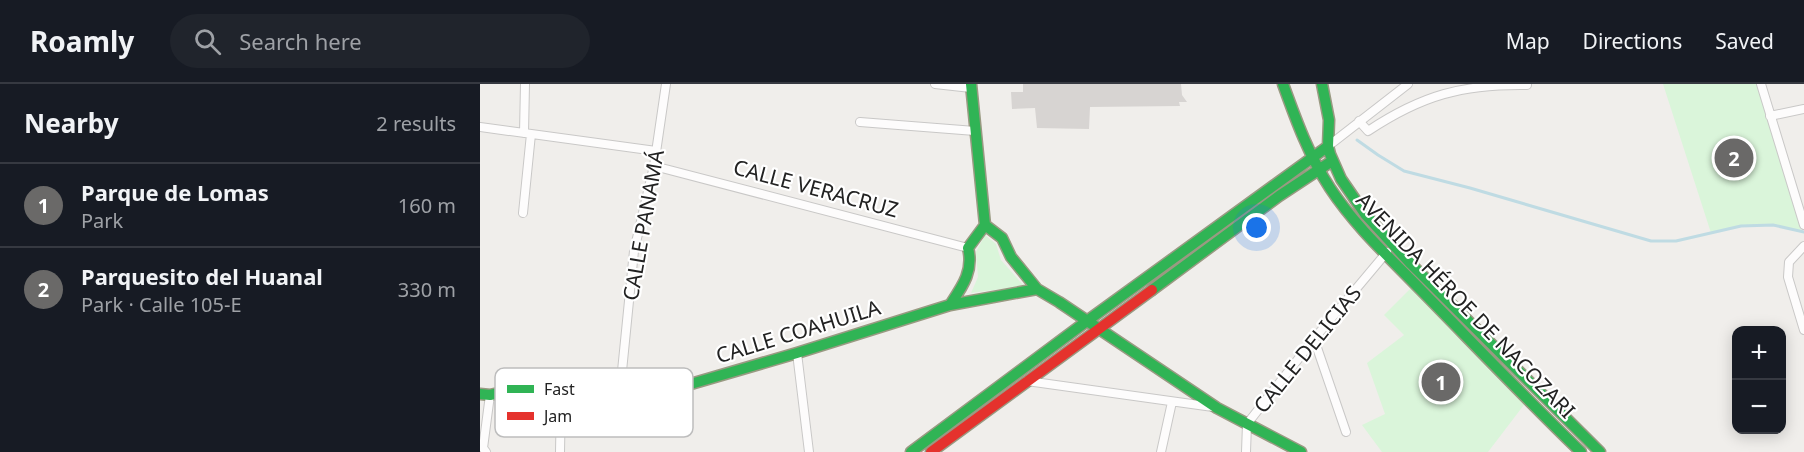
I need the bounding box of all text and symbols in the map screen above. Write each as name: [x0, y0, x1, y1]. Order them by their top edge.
search box: [170, 14, 590, 68]
text: Roamly: [30, 22, 134, 60]
icon: search: [191, 25, 224, 58]
text: Search here: [239, 26, 362, 56]
text: Map: [1506, 27, 1550, 55]
text: Directions: [1583, 27, 1682, 55]
text: Saved: [1715, 27, 1774, 55]
text: Nearby: [24, 105, 119, 141]
text: 2 results: [376, 110, 456, 137]
pin: 2: [1714, 136, 1754, 181]
street label: CALLE PANAMÁ: [616, 147, 670, 303]
street label: CALLE VERACRUZ: [730, 152, 902, 224]
text: Parque de Lomas: [81, 177, 269, 207]
street label: AVENIDA HÉROE DE NACOZARI: [1350, 186, 1582, 424]
text: 1: [38, 192, 49, 219]
text: 160 m: [398, 192, 456, 219]
text: Park: [81, 207, 123, 234]
your location: [1242, 213, 1271, 242]
text: Parquesito del Huanal: [81, 261, 323, 291]
text: 2: [38, 276, 49, 303]
text: 330 m: [398, 276, 456, 303]
street label: CALLE DELICIAS: [1247, 279, 1367, 419]
text: Park · Calle 105-E: [81, 291, 242, 318]
street label: CALLE COAHUILA: [712, 293, 884, 369]
map controls: [1732, 326, 1786, 434]
button: +: [1732, 326, 1786, 380]
pin: 1: [1422, 360, 1460, 404]
legend: [495, 368, 693, 437]
text: Fast: [544, 378, 575, 400]
button: −: [1732, 380, 1786, 434]
text: Jam: [542, 405, 572, 427]

